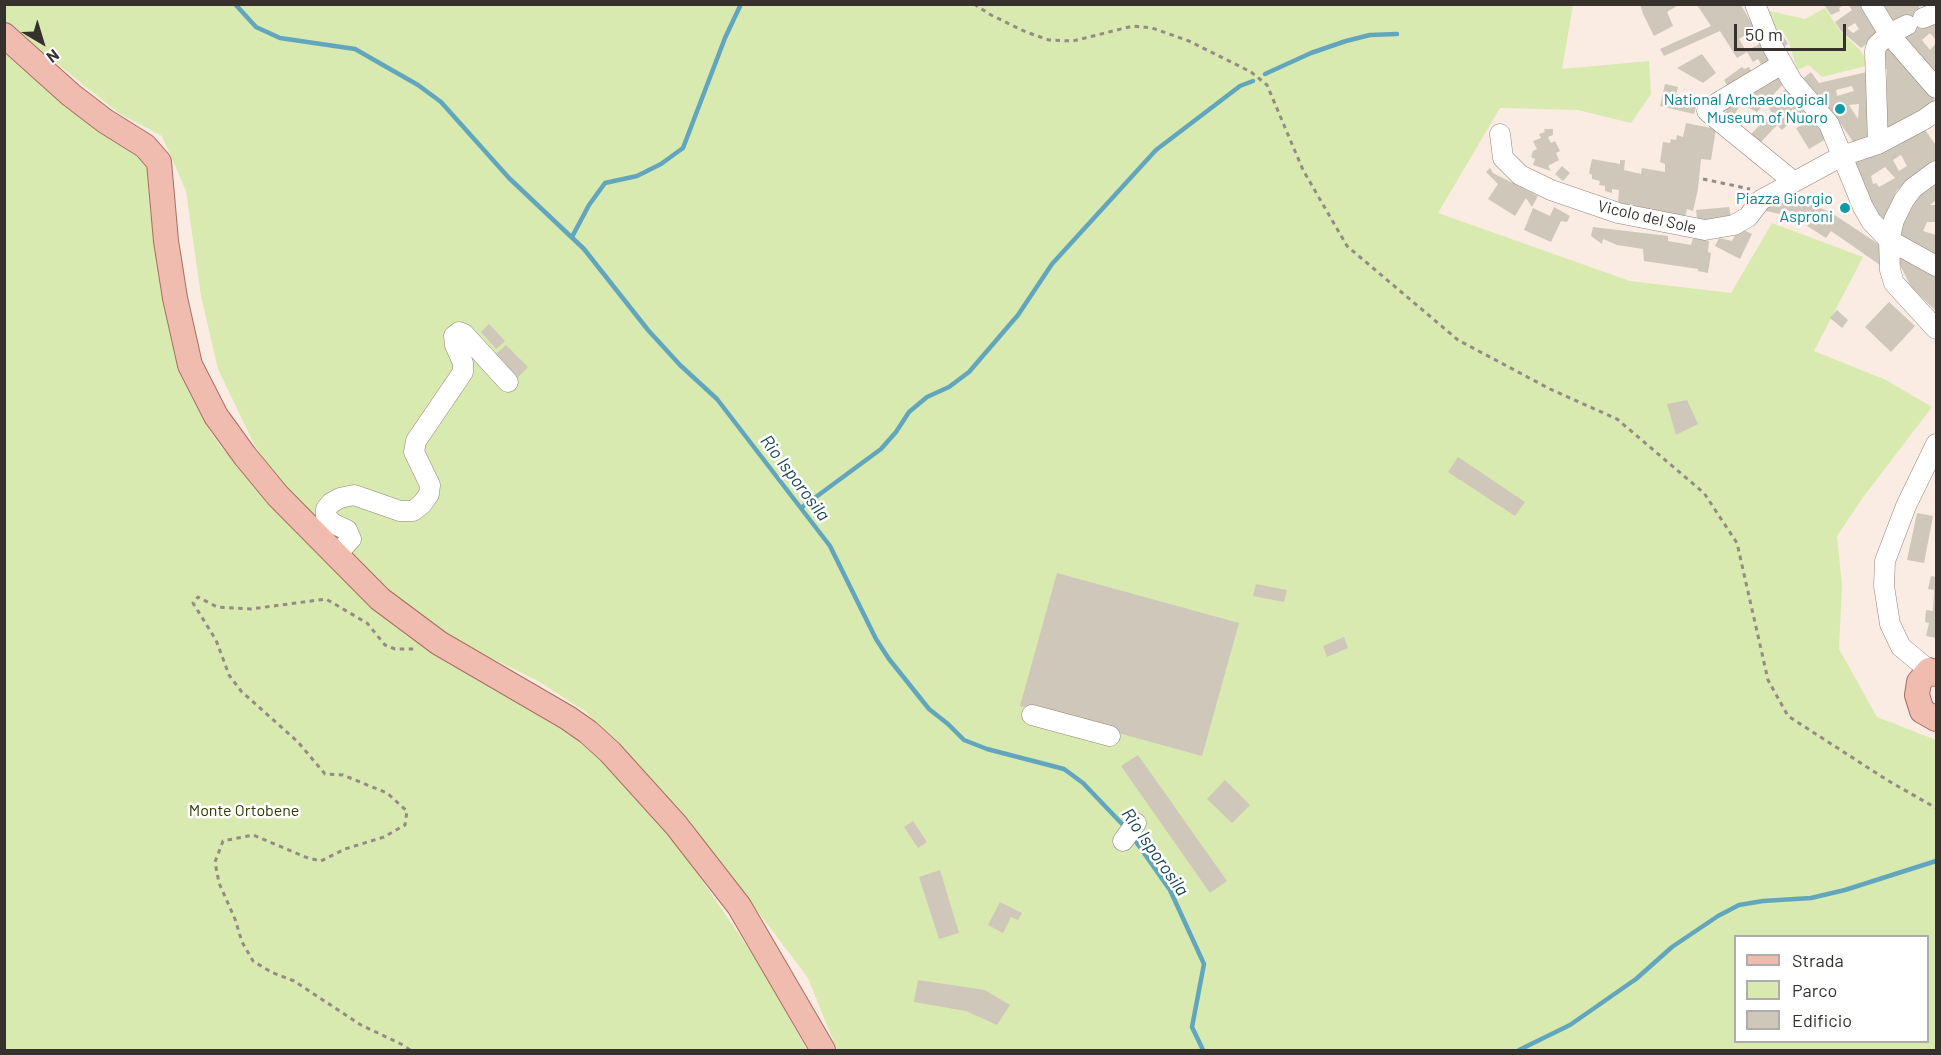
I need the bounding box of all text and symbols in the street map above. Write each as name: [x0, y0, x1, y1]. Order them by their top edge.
north arrow: [12, 12, 72, 72]
scale bar: [1737, 12, 1850, 50]
text: 50 m: [1745, 23, 1783, 45]
text: N: [43, 46, 63, 67]
place label: National Archaeological Museum of Nuoro: [1664, 90, 1828, 128]
marker: National Archaeological Museum of Nuoro: [1833, 102, 1847, 116]
place label: Piazza Giorgio Asproni: [1736, 189, 1833, 227]
street label: Vicolo del Sole: [1596, 196, 1698, 238]
marker: Piazza Giorgio Asproni: [1838, 201, 1852, 215]
water label: Rio Isporosila: [756, 431, 834, 525]
park label: Monte Ortobene: [189, 801, 299, 821]
water label: Rio Isporosila: [1117, 804, 1193, 900]
legend: [1734, 935, 1929, 1043]
text: Strada: [1792, 949, 1844, 971]
text: Parco: [1792, 979, 1837, 1001]
text: Edificio: [1792, 1009, 1852, 1031]

